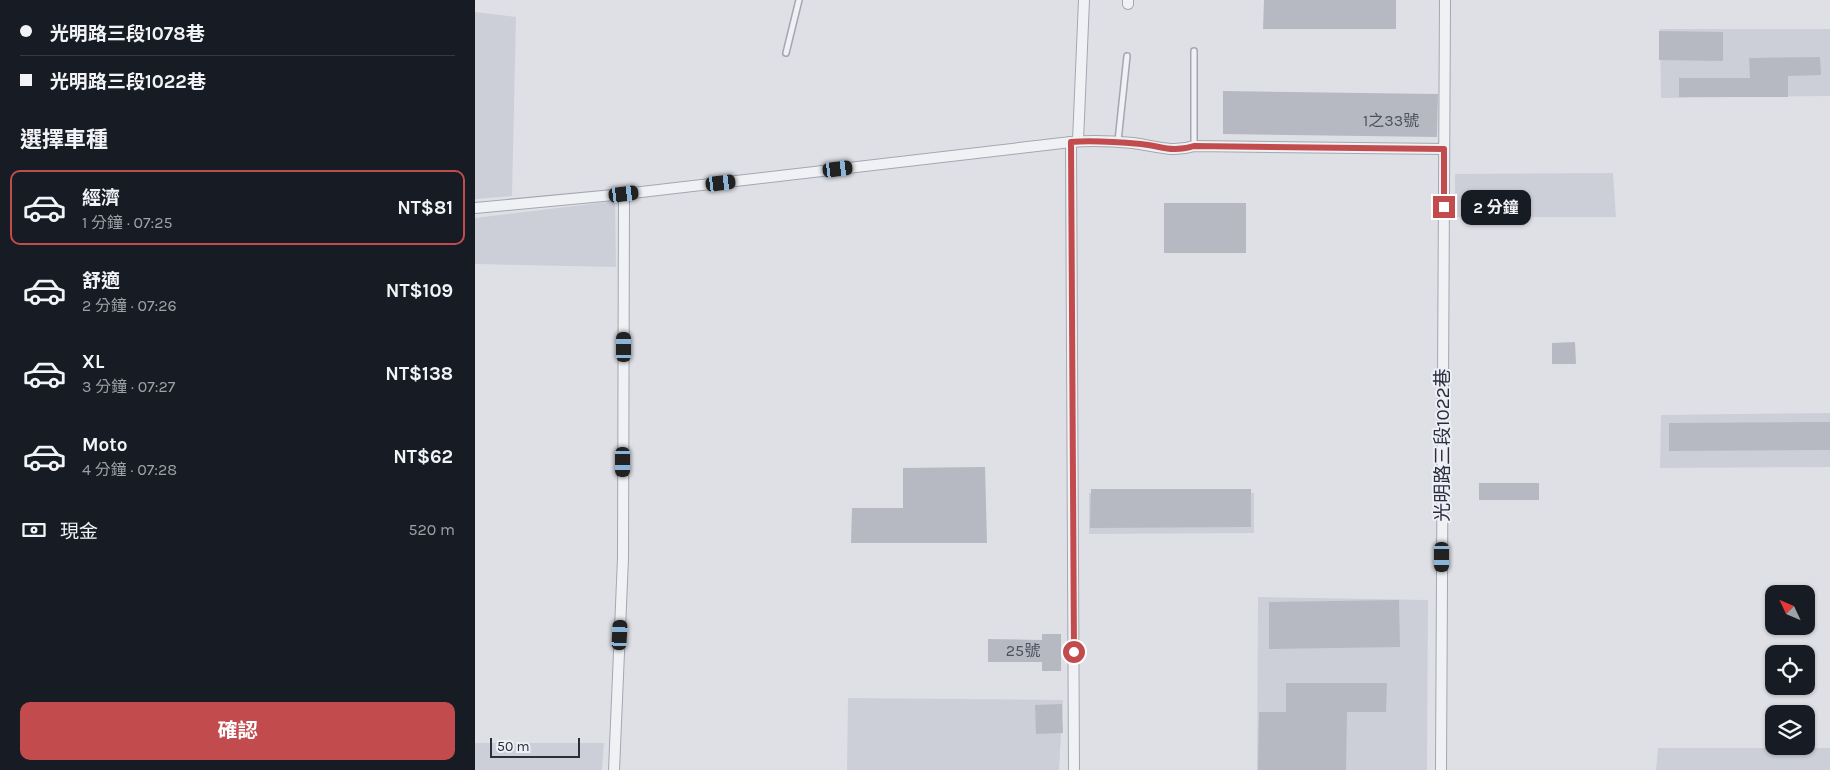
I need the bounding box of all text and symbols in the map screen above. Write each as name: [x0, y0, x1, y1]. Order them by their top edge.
text: 光明路三段1078巷: [50, 23, 205, 45]
text: 光明路三段1022巷: [50, 71, 206, 93]
house number: 1之33號: [1363, 111, 1419, 130]
text: 選擇車種: [20, 127, 108, 153]
car: [822, 160, 853, 178]
car: [705, 174, 736, 192]
icon: car: [22, 185, 67, 230]
car: [608, 185, 639, 203]
text: 經濟: [82, 187, 120, 209]
callout: 2 分鐘: [1461, 190, 1531, 224]
route end: [1433, 196, 1455, 218]
text: NT$81: [397, 197, 453, 219]
text: 2 分鐘: [1473, 198, 1519, 217]
text: 1 分鐘 · 07:25: [82, 213, 173, 232]
icon: car: [22, 268, 67, 313]
text: 舒適: [82, 270, 120, 292]
text: NT$109: [386, 280, 453, 302]
text: 2 分鐘 · 07:26: [82, 296, 177, 315]
car: [616, 332, 631, 362]
icon: car: [22, 351, 67, 396]
text: XL: [82, 351, 104, 373]
text: NT$138: [385, 363, 453, 385]
street label: 光明路三段1022巷: [1432, 368, 1454, 522]
text: 3 分鐘 · 07:27: [82, 377, 175, 396]
icon: car: [22, 434, 67, 479]
text: Moto: [82, 434, 128, 456]
text: NT$62: [393, 446, 453, 468]
car: [615, 447, 630, 477]
text: 4 分鐘 · 07:28: [82, 460, 177, 479]
icon: cash: [20, 516, 48, 544]
text: 520 m: [408, 520, 455, 539]
text: 現金: [60, 521, 98, 543]
car: [1434, 542, 1449, 572]
north arrow: [1765, 585, 1815, 635]
map controls: [1765, 585, 1815, 755]
car: [611, 620, 628, 650]
house number: 25號: [1006, 641, 1040, 660]
route start: [1063, 641, 1085, 663]
button: locate: [1765, 645, 1815, 695]
button: 確認: [20, 702, 455, 760]
button: layers: [1765, 705, 1815, 755]
scale bar: [490, 735, 580, 758]
text: 50 m: [497, 738, 530, 755]

